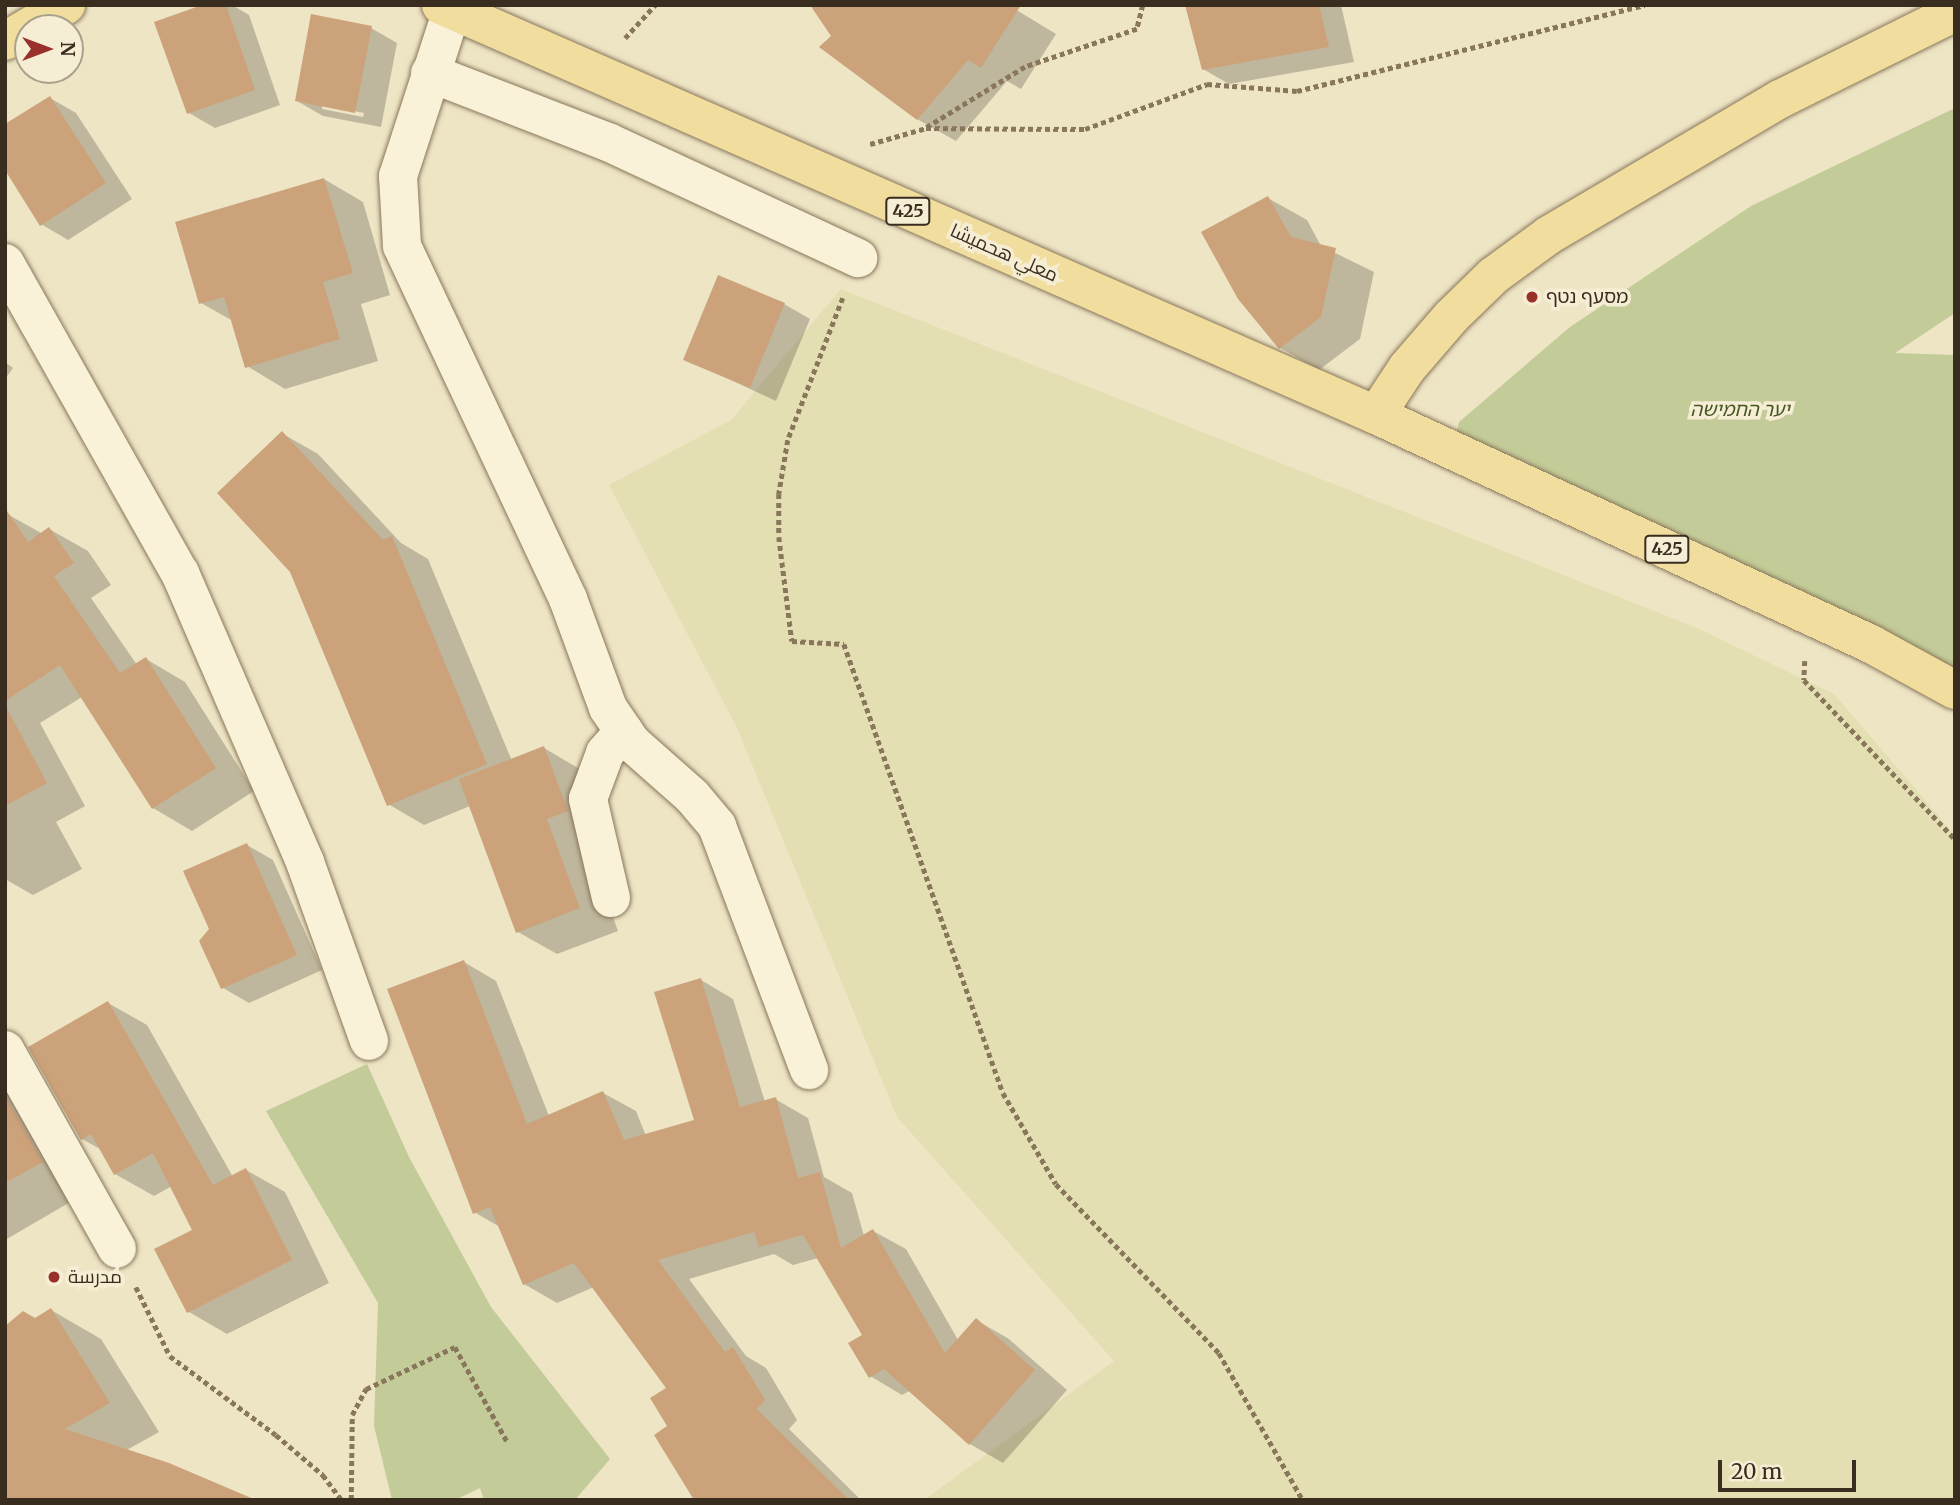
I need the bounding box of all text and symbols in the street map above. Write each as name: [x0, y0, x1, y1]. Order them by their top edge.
north arrow: [14, 14, 84, 84]
text: N: [56, 41, 80, 57]
road number: 425: [885, 196, 931, 226]
street label: معلي هحميشا: [947, 219, 1061, 287]
place label: מסעף נטף: [1546, 286, 1628, 308]
marker: מסעף נטף: [1524, 289, 1540, 305]
park label: יער החמישה: [1690, 399, 1790, 421]
road number: 425: [1644, 534, 1690, 564]
place label: مدرسة: [68, 1266, 122, 1288]
marker: مدرسة: [46, 1269, 62, 1285]
scale bar: [1722, 1446, 1860, 1490]
text: 20 m: [1731, 1458, 1782, 1485]

